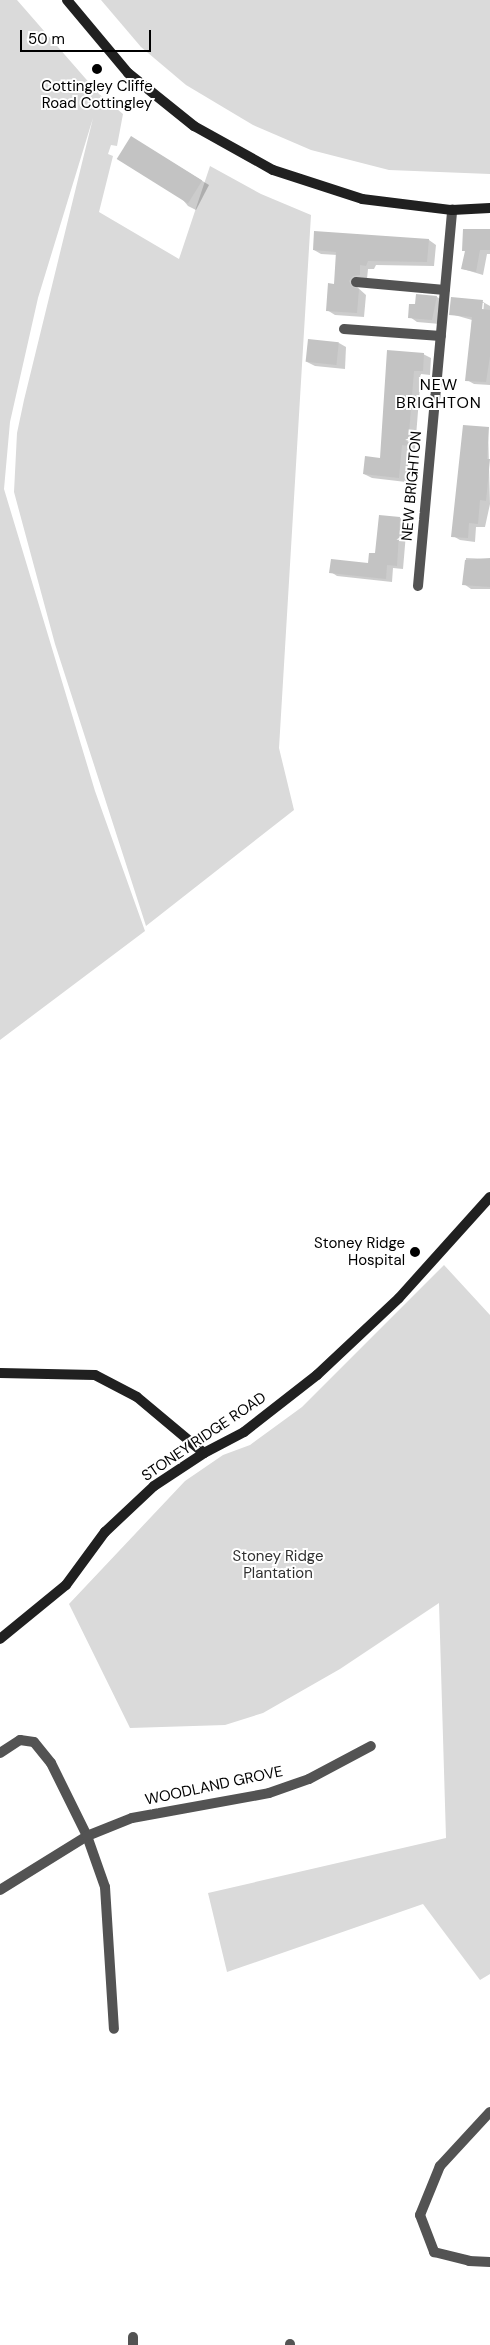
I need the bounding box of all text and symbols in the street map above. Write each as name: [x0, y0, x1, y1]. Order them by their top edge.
scale bar: [22, 20, 154, 52]
text: 50 m: [28, 29, 65, 49]
marker: Cottingley Cliffe Road Cottingley: [91, 63, 103, 75]
place label: Cottingley Cliffe Road Cottingley: [41, 77, 153, 112]
district label: NEW BRIGHTON: [395, 375, 483, 413]
street label: NEW BRIGHTON: [398, 430, 426, 542]
place label: Stoney Ridge Hospital: [314, 1234, 405, 1269]
marker: Stoney Ridge Hospital: [409, 1246, 421, 1258]
street label: STONEY RIDGE ROAD: [138, 1389, 270, 1485]
park label: Stoney Ridge Plantation: [233, 1547, 323, 1582]
street label: WOODLAND GROVE: [144, 1763, 284, 1809]

